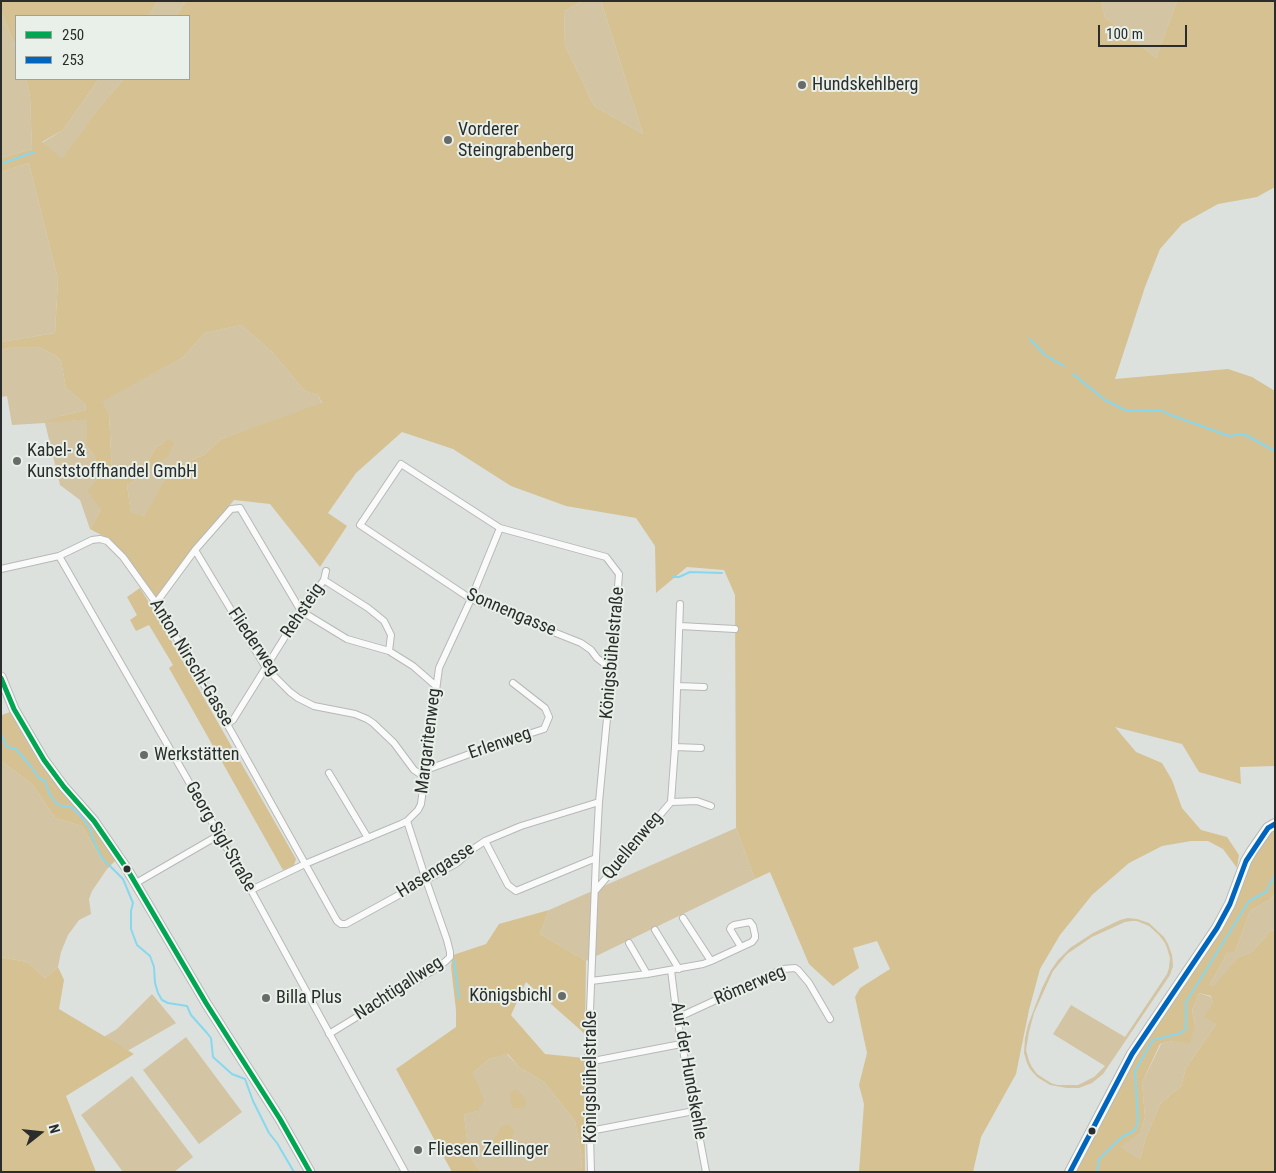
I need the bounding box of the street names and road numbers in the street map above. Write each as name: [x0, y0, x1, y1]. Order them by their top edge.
street label: Rehsteig: [277, 579, 329, 643]
street label: Sonnengasse: [463, 584, 559, 642]
street label: Königsbühelstraße: [596, 586, 630, 720]
street label: Anton Nirschl-Gasse: [144, 595, 238, 731]
street label: Fliederweg: [222, 604, 284, 680]
street label: Margaritenweg: [412, 687, 446, 795]
street label: Erlenweg: [466, 723, 534, 765]
street label: Georg Sigl-Straße: [180, 778, 260, 896]
street label: Quellenweg: [598, 808, 668, 884]
street label: Hasengasse: [393, 839, 479, 903]
street label: Nachtigallweg: [351, 952, 447, 1026]
street label: Römerweg: [711, 961, 789, 1011]
street label: Auf der Hundskehle: [665, 1001, 711, 1141]
street label: Königsbühelstraße: [580, 1011, 602, 1143]

